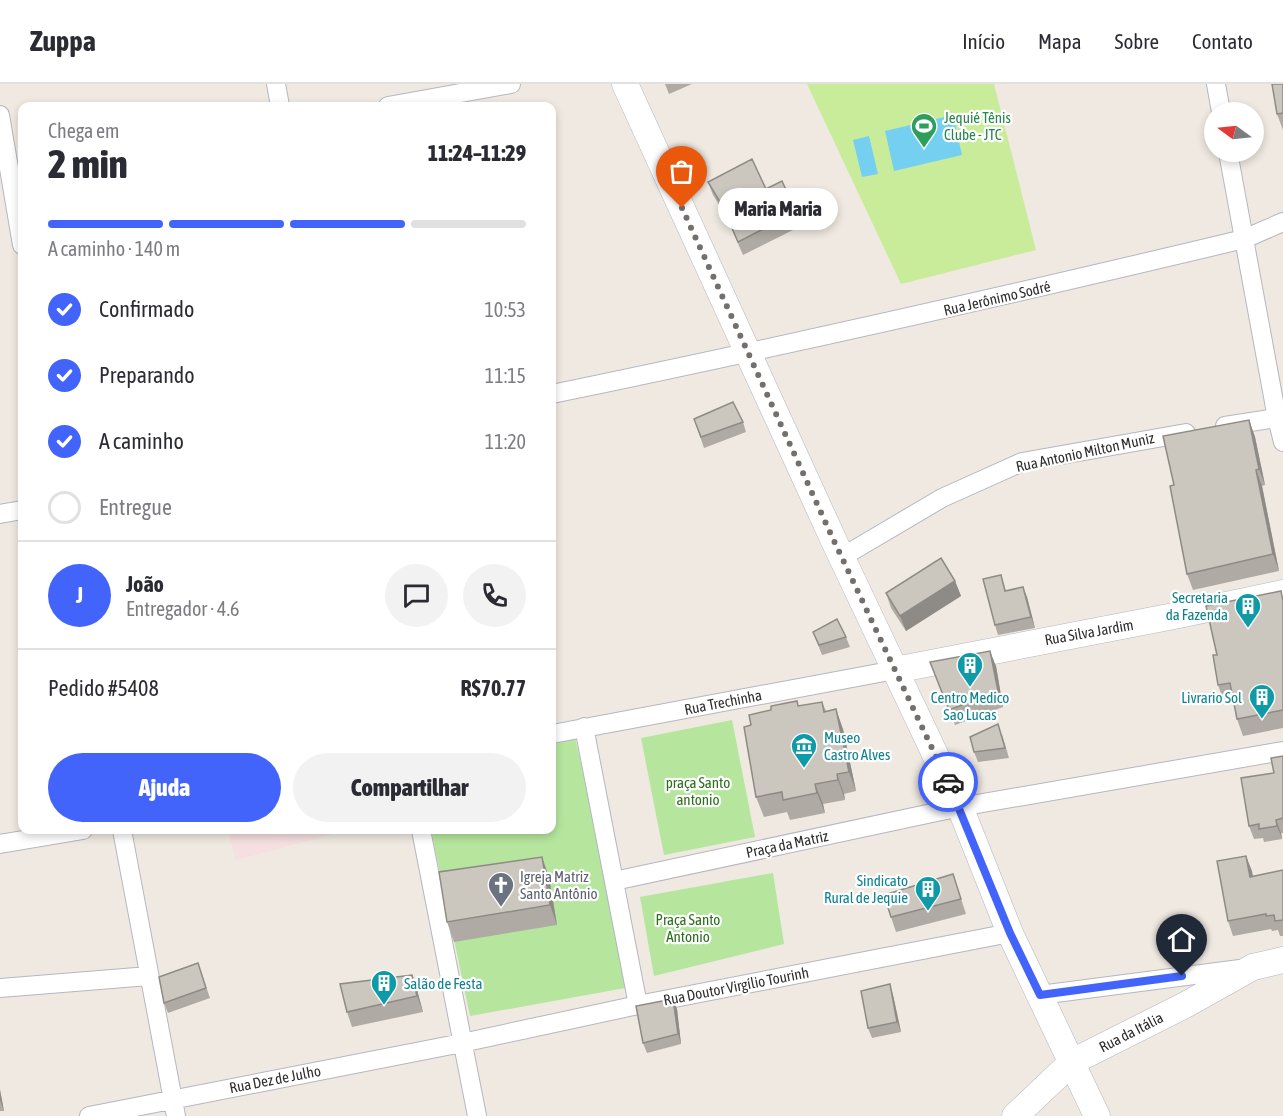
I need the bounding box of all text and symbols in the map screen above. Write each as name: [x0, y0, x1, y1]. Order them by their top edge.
text: Zuppa: [30, 25, 96, 57]
text: Início: [962, 29, 1005, 53]
text: Mapa: [1038, 29, 1082, 53]
text: Sobre: [1115, 29, 1159, 53]
text: Contato: [1192, 29, 1253, 53]
north arrow: [1204, 102, 1264, 162]
map controls: [1204, 102, 1264, 162]
place label: Jequié Tênis Clube - JTC: [944, 109, 1011, 143]
sports icon: Jequié Tênis Clube - JTC: [909, 111, 939, 149]
text: Chega em: [48, 119, 120, 142]
text: 11:24–11:29: [428, 140, 526, 166]
text: 2 min: [48, 142, 128, 186]
pin: [656, 146, 707, 208]
icon: bag: [665, 155, 698, 188]
callout: Maria Maria: [718, 187, 838, 229]
text: Maria Maria: [734, 197, 822, 220]
text: A caminho · 140 m: [48, 237, 180, 260]
street label: Rua Jerônimo Sodré: [942, 277, 1052, 319]
icon: check: [48, 293, 81, 326]
text: Confirmado: [99, 296, 194, 322]
text: 10:53: [484, 298, 526, 321]
icon: check: [48, 359, 81, 392]
text: Preparando: [99, 362, 195, 388]
text: 11:15: [485, 364, 526, 387]
icon: check: [48, 425, 81, 458]
text: A caminho: [99, 428, 184, 454]
street label: Rua Antonio Milton Muniz: [1014, 429, 1156, 475]
text: 11:20: [485, 430, 526, 453]
text: Entregue: [99, 494, 172, 520]
button: chat: [385, 564, 448, 627]
button: phone: [463, 564, 526, 627]
text: João: [126, 571, 164, 597]
text: J: [76, 582, 83, 608]
place label: Secretaria da Fazenda: [1166, 589, 1228, 623]
building icon: Secretaria da Fazenda: [1233, 591, 1263, 629]
text: Entregador · 4.6: [126, 597, 239, 620]
street label: Rua Silva Jardim: [1043, 616, 1135, 648]
building icon: Centro Medico Sao Lucas: [955, 650, 985, 688]
text: Pedido #5408: [48, 675, 159, 701]
text: R$70.77: [460, 675, 526, 701]
building icon: Livrario Sol: [1247, 682, 1277, 720]
street label: Rua Trechinha: [683, 686, 763, 718]
place label: Centro Medico Sao Lucas: [931, 689, 1009, 723]
place label: Livrario Sol: [1181, 689, 1242, 706]
place label: Museo Castro Alves: [824, 729, 890, 763]
museum icon: Museo Castro Alves: [789, 731, 819, 769]
courier: [918, 752, 978, 812]
button: Ajuda: [48, 753, 281, 822]
button: Compartilhar: [293, 753, 526, 822]
icon: car: [932, 766, 965, 799]
park label: praça Santo antonio: [666, 774, 730, 808]
street label: Praça da Matriz: [744, 827, 830, 861]
place label: Igreja Matriz Santo Antônio: [520, 868, 597, 902]
church icon: Igreja Matriz Santo Antônio: [486, 870, 516, 908]
place label: Sindicato Rural de Jequie: [824, 872, 908, 906]
building icon: Sindicato Rural de Jequie: [913, 874, 943, 912]
park label: Praça Santo Antonio: [656, 911, 720, 945]
pin: [1156, 914, 1207, 976]
icon: home: [1165, 923, 1198, 956]
street label: Rua Doutor Virgílio Tourinh: [662, 964, 810, 1008]
building icon: Salão de Festa: [369, 968, 399, 1006]
place label: Salão de Festa: [404, 975, 482, 992]
street label: Rua da Itália: [1096, 1009, 1166, 1055]
street label: Rua Dez de Julho: [228, 1062, 322, 1096]

